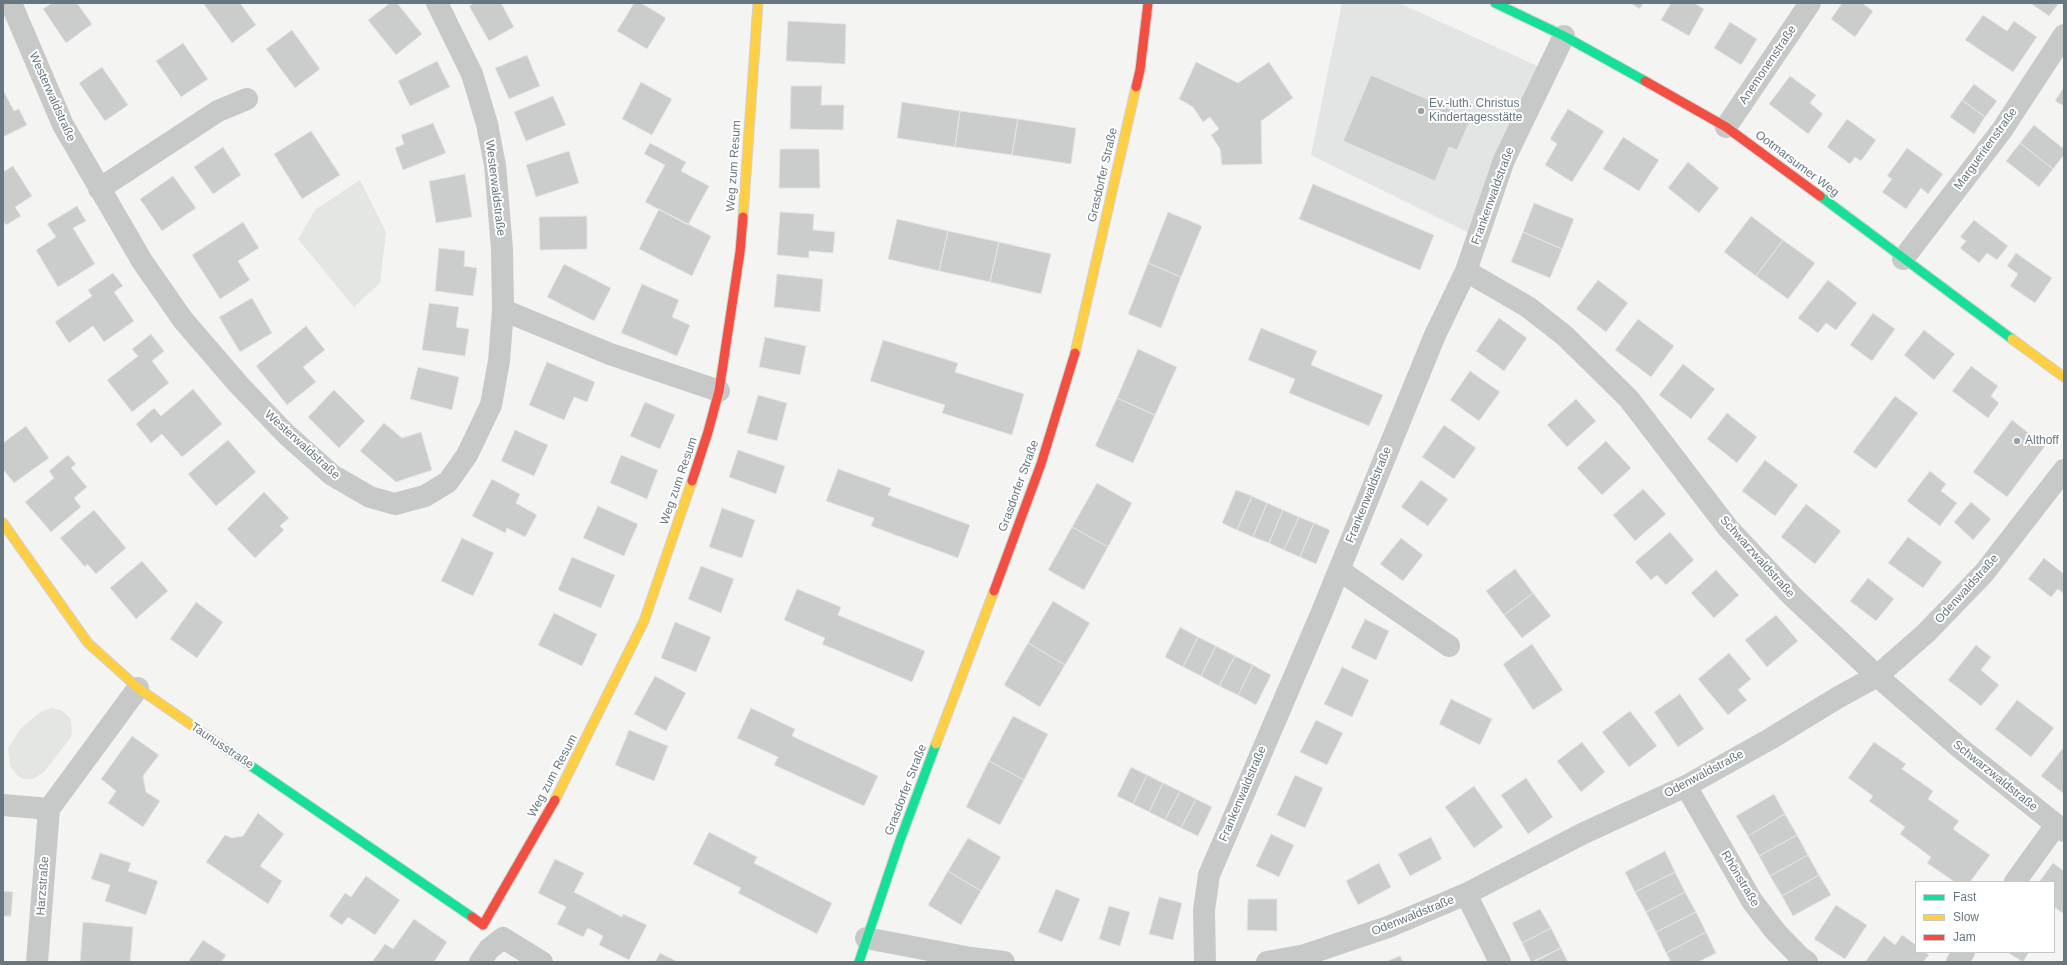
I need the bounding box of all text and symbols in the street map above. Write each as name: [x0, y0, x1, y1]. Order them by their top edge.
street label: Anemonenstraße: [1736, 23, 1800, 107]
street label: Westerwaldstraße: [26, 50, 78, 144]
place label: Ev.-luth. Christus Kindertagesstätte: [1429, 97, 1522, 125]
street label: Margueritenstraße: [1951, 105, 2021, 193]
marker: Ev.-luth. Christus Kindertagesstätte: [1416, 106, 1426, 116]
street label: Weg zum Resum: [724, 120, 744, 212]
street label: Grasdorfer Straße: [1085, 126, 1121, 224]
street label: Ootmarsumer Weg: [1752, 128, 1842, 200]
street label: Westerwaldstraße: [482, 139, 508, 237]
street label: Frankenwaldstraße: [1469, 145, 1517, 247]
street label: Westerwaldstraße: [261, 407, 343, 483]
place label: Althoff: [2025, 434, 2059, 448]
street label: Weg zum Resum: [657, 435, 701, 527]
marker: Althoff: [2012, 436, 2022, 446]
street label: Grasdorfer Straße: [996, 438, 1042, 534]
street label: Frankenwaldstraße: [1343, 445, 1395, 545]
street label: Schwarzwaldstraße: [1717, 513, 1797, 601]
street label: Odenwaldstraße: [1932, 551, 2002, 627]
street label: Taunusstraße: [188, 720, 256, 772]
street label: Weg zum Resum: [525, 732, 581, 820]
street label: Schwarzwaldstraße: [1950, 737, 2040, 815]
street label: Grasdorfer Straße: [882, 742, 930, 838]
street label: Frankenwaldstraße: [1216, 744, 1270, 844]
street label: Odenwaldstraße: [1662, 747, 1746, 801]
street label: Rhönstraße: [1718, 848, 1762, 910]
street label: Harzstraße: [34, 856, 52, 916]
legend: [1915, 881, 2055, 953]
text: Fast: [1953, 890, 1976, 904]
street label: Odenwaldstraße: [1369, 893, 1457, 939]
text: Slow: [1953, 910, 1979, 924]
text: Jam: [1953, 930, 1976, 944]

